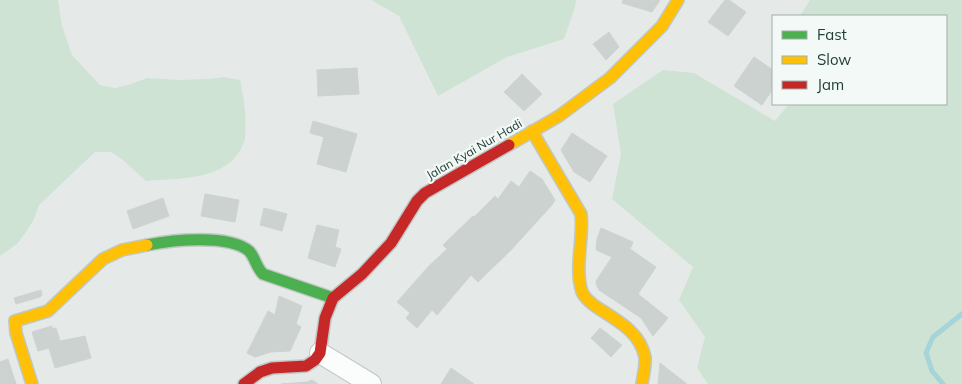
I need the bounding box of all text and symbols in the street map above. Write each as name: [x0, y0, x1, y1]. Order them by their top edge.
legend: [772, 15, 947, 105]
text: Fast: [817, 25, 847, 44]
text: Slow: [817, 50, 851, 69]
text: Jam: [817, 75, 844, 94]
street label: Jalan Kyai Nur Hadi: [424, 115, 525, 182]

